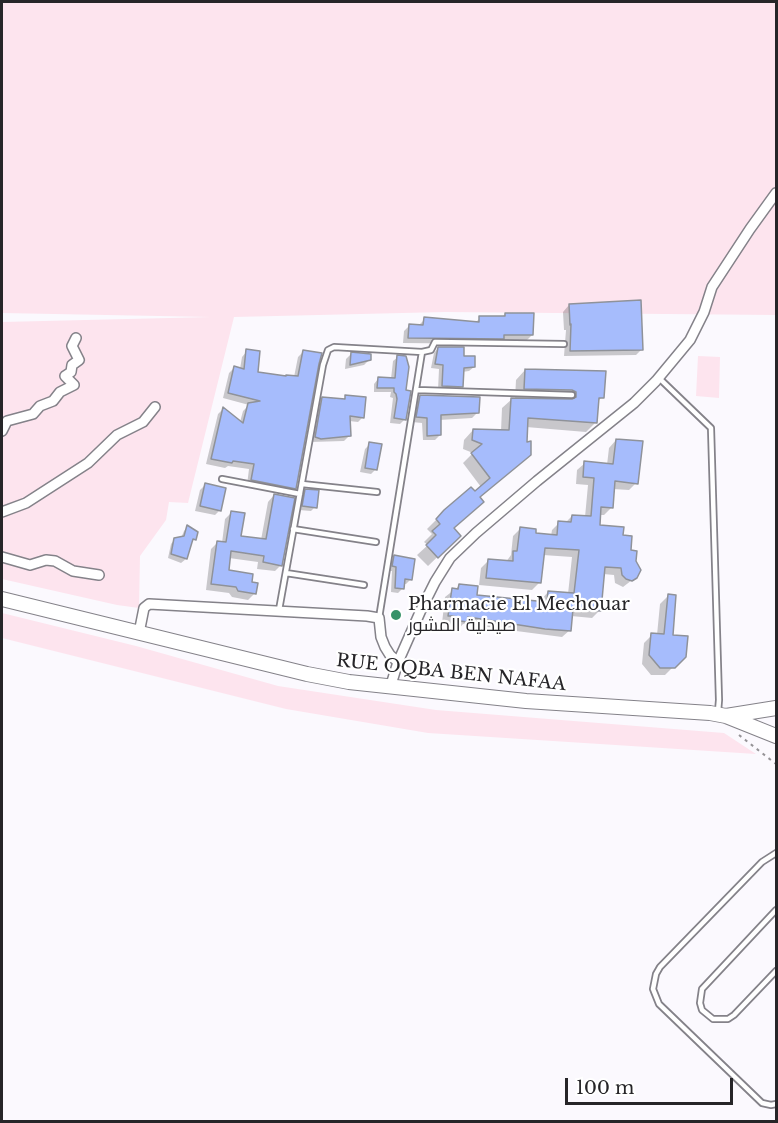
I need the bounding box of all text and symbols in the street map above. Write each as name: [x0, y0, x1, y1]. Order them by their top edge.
place label: Pharmacie El Mechouar صيدلية المشور: [408, 594, 630, 636]
marker: Pharmacie El Mechouar صيدلية المشور: [389, 608, 403, 622]
street label: RUE OQBA BEN NAFAA: [335, 650, 567, 696]
scale bar: [568, 1066, 736, 1104]
text: 100 m: [576, 1077, 634, 1099]

